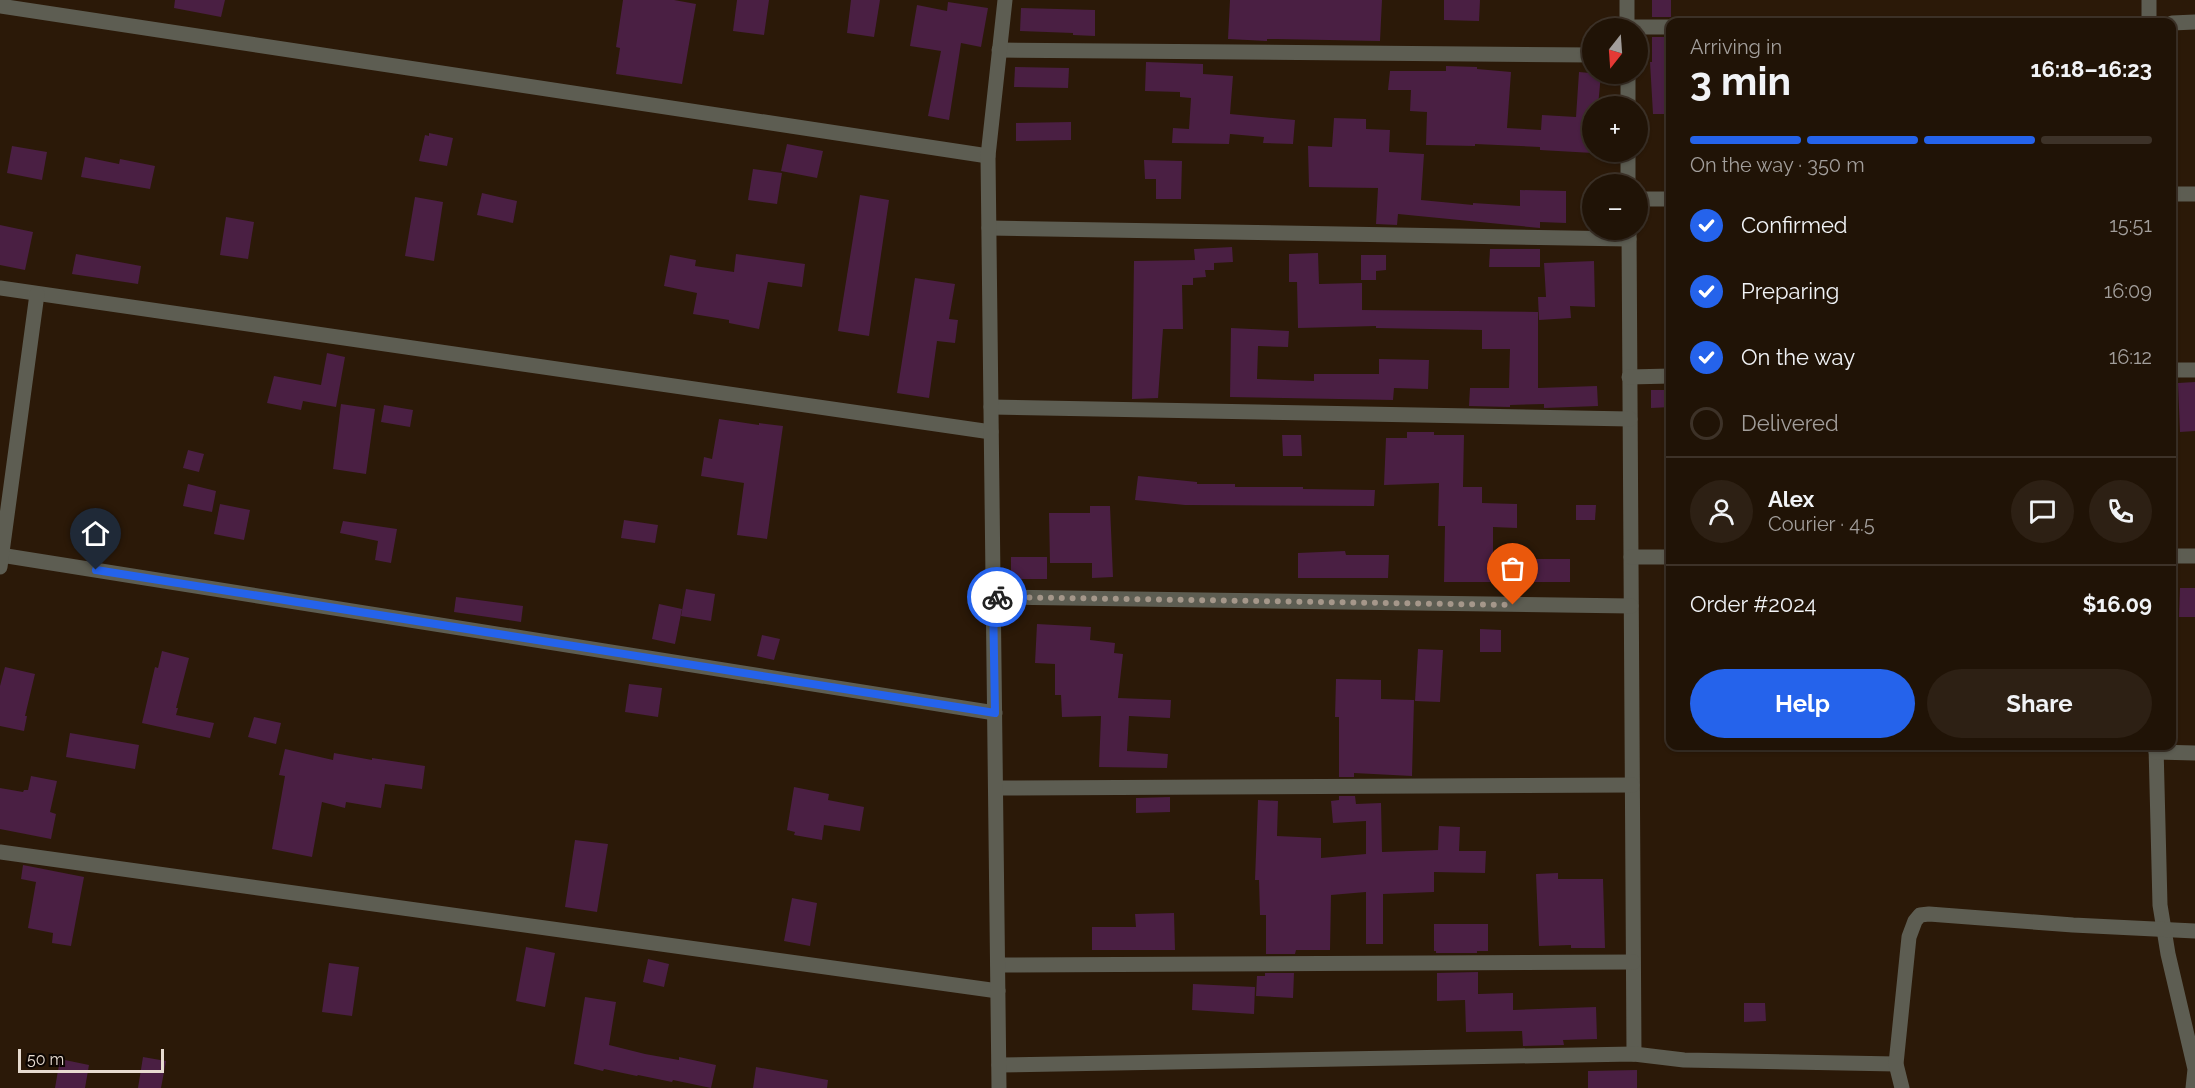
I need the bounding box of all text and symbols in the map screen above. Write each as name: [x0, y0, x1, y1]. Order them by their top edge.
north arrow: [1582, 18, 1648, 84]
map controls: [1582, 18, 1648, 240]
text: Arriving in: [1690, 35, 1782, 59]
text: 16:18–16:23: [2031, 56, 2152, 82]
text: 3 min: [1690, 58, 1791, 104]
button: +: [1582, 96, 1648, 162]
text: On the way · 350 m: [1690, 153, 1865, 177]
button: −: [1582, 174, 1648, 240]
icon: check: [1690, 209, 1723, 242]
text: Confirmed: [1741, 212, 1848, 238]
text: 15:51: [2109, 213, 2152, 237]
icon: check: [1690, 275, 1723, 308]
text: Preparing: [1741, 278, 1839, 304]
text: 16:09: [2104, 279, 2152, 303]
icon: check: [1690, 341, 1723, 374]
text: On the way: [1741, 344, 1855, 370]
text: 16:12: [2109, 345, 2152, 369]
text: Delivered: [1741, 410, 1839, 436]
button: person: [1690, 480, 1753, 543]
button: chat: [2011, 480, 2074, 543]
button: phone: [2089, 480, 2152, 543]
text: Alex: [1768, 486, 1814, 512]
pin: [70, 508, 121, 570]
text: Courier · 4.5: [1768, 512, 1875, 536]
icon: home: [79, 517, 112, 550]
pin: [1487, 543, 1538, 605]
icon: bag: [1496, 552, 1529, 585]
courier: [967, 567, 1027, 627]
icon: bike: [981, 581, 1014, 614]
text: Order #2024: [1690, 591, 1817, 617]
text: $16.09: [2082, 591, 2152, 617]
button: Help: [1690, 669, 1915, 738]
button: Share: [1927, 669, 2152, 738]
scale bar: [18, 1046, 164, 1074]
text: 50 m: [27, 1050, 64, 1069]

